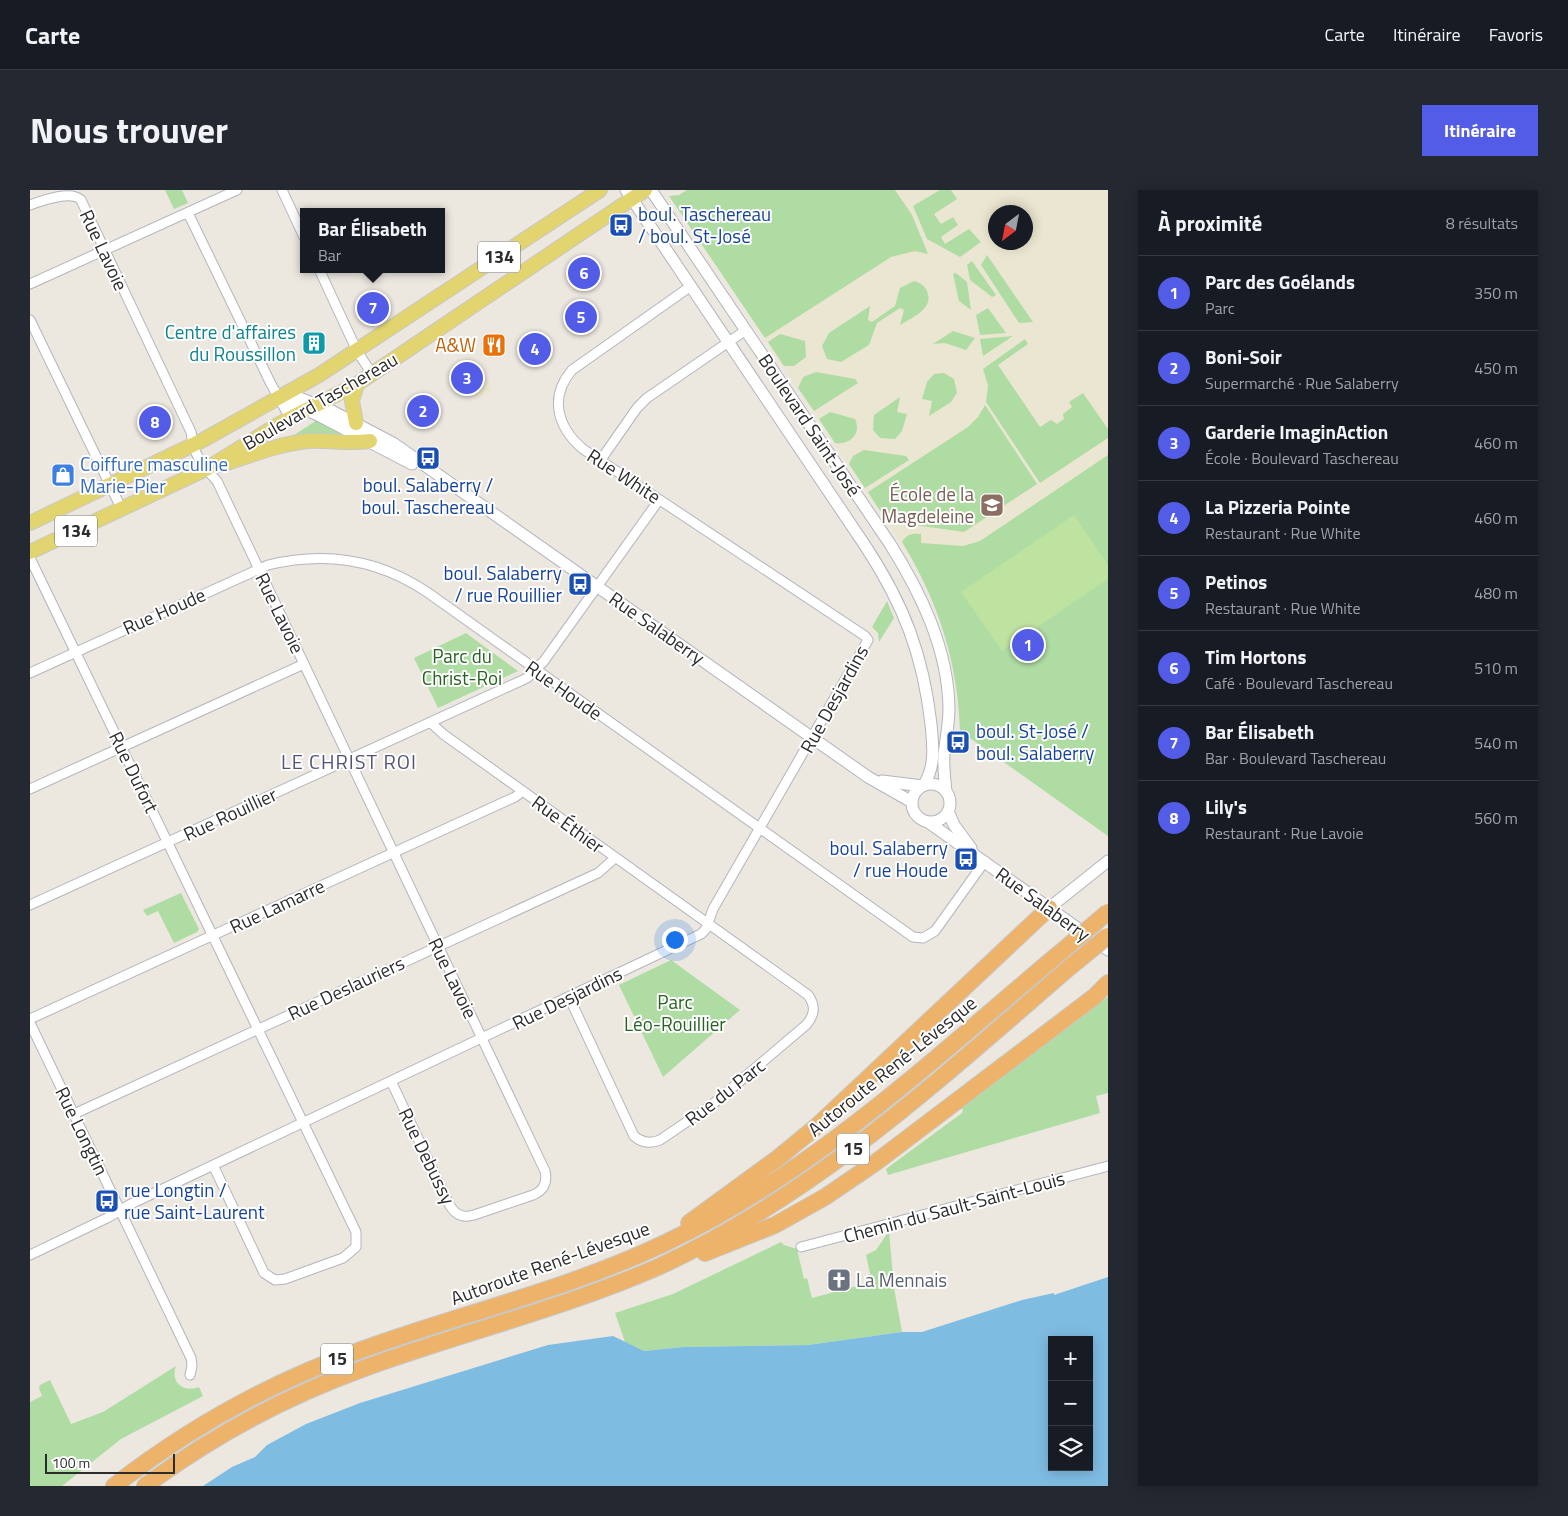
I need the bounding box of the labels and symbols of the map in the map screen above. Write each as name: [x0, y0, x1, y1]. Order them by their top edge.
place label: boul. Taschereau / boul. St-José: [638, 199, 771, 250]
street label: Rue Lavoie: [73, 204, 136, 295]
north arrow: [988, 205, 1033, 250]
bus stop icon: boul. Taschereau / boul. St-José: [608, 212, 634, 238]
road number: 134: [478, 242, 520, 272]
pin: 6: [568, 254, 600, 292]
pin: 7: [357, 289, 389, 327]
pin: 5: [565, 298, 597, 336]
place label: Centre d'affaires du Roussillon: [165, 317, 296, 368]
building icon: Centre d'affaires du Roussillon: [301, 330, 327, 356]
place label: A&W: [435, 330, 476, 359]
pin: 4: [519, 330, 551, 368]
restaurant icon: A&W: [481, 332, 507, 358]
street label: Boulevard Taschereau: [237, 344, 403, 457]
street label: Boulevard Saint-José: [752, 348, 869, 502]
pin: 3: [451, 359, 483, 397]
pin: 2: [407, 392, 439, 430]
pin: 8: [139, 403, 171, 441]
street label: Rue White: [582, 441, 667, 510]
bus stop icon: boul. Salaberry / boul. Taschereau: [415, 445, 441, 471]
place label: Coiffure masculine Marie-Pier: [80, 449, 228, 500]
shop icon: Coiffure masculine Marie-Pier: [50, 462, 76, 488]
place label: boul. Salaberry / boul. Taschereau: [361, 470, 495, 521]
place label: École de la Magdeleine: [881, 479, 974, 530]
school or university icon: École de la Magdeleine: [979, 492, 1005, 518]
road number: 134: [55, 516, 97, 546]
place label: boul. Salaberry / rue Rouillier: [444, 558, 562, 609]
street label: Rue Lavoie: [248, 567, 313, 658]
bus stop icon: boul. Salaberry / rue Rouillier: [567, 571, 593, 597]
street label: Rue Houde: [118, 579, 210, 642]
street label: Rue Salaberry: [603, 584, 711, 671]
pin: 1: [1012, 626, 1044, 664]
street label: Rue Desjardins: [792, 639, 875, 758]
park label: Parc du Christ-Roi: [422, 641, 502, 692]
street label: Rue Houde: [520, 652, 609, 727]
place label: boul. St-José / boul. Salaberry: [976, 716, 1094, 767]
street label: Rue Dufort: [102, 726, 167, 818]
bus stop icon: boul. St-José / boul. Salaberry: [945, 729, 971, 755]
district label: LE CHRIST ROI: [281, 746, 417, 777]
street label: Rue Rouillier: [178, 779, 282, 848]
street label: Rue Éthier: [526, 787, 611, 860]
place label: boul. Salaberry / rue Houde: [830, 833, 948, 884]
bus stop icon: boul. Salaberry / rue Houde: [953, 846, 979, 872]
street label: Rue Salaberry: [990, 859, 1097, 948]
street label: Rue Lamarre: [224, 871, 329, 940]
your location: [662, 927, 688, 953]
street label: Rue Lavoie: [421, 932, 486, 1023]
street label: Rue Deslauriers: [283, 948, 409, 1027]
street label: Rue Desjardins: [507, 958, 627, 1037]
park label: Parc Léo-Rouillier: [624, 987, 726, 1038]
street label: Autoroute René-Lévesque: [801, 988, 982, 1143]
street label: Rue du Parc: [678, 1051, 771, 1132]
street label: Rue Longtin: [48, 1081, 116, 1180]
street label: Rue Debussy: [392, 1103, 463, 1209]
road number: 15: [837, 1134, 869, 1164]
street label: Chemin du Sault-Saint-Louis: [840, 1163, 1068, 1250]
place label: rue Longtin / rue Saint-Laurent: [124, 1175, 265, 1226]
bus stop icon: rue Longtin / rue Saint-Laurent: [94, 1188, 120, 1214]
street label: Autoroute René-Lévesque: [446, 1213, 653, 1312]
place label: La Mennais: [856, 1265, 947, 1294]
church icon: La Mennais: [826, 1267, 852, 1293]
road number: 15: [321, 1344, 353, 1374]
scale bar: [45, 1451, 175, 1474]

